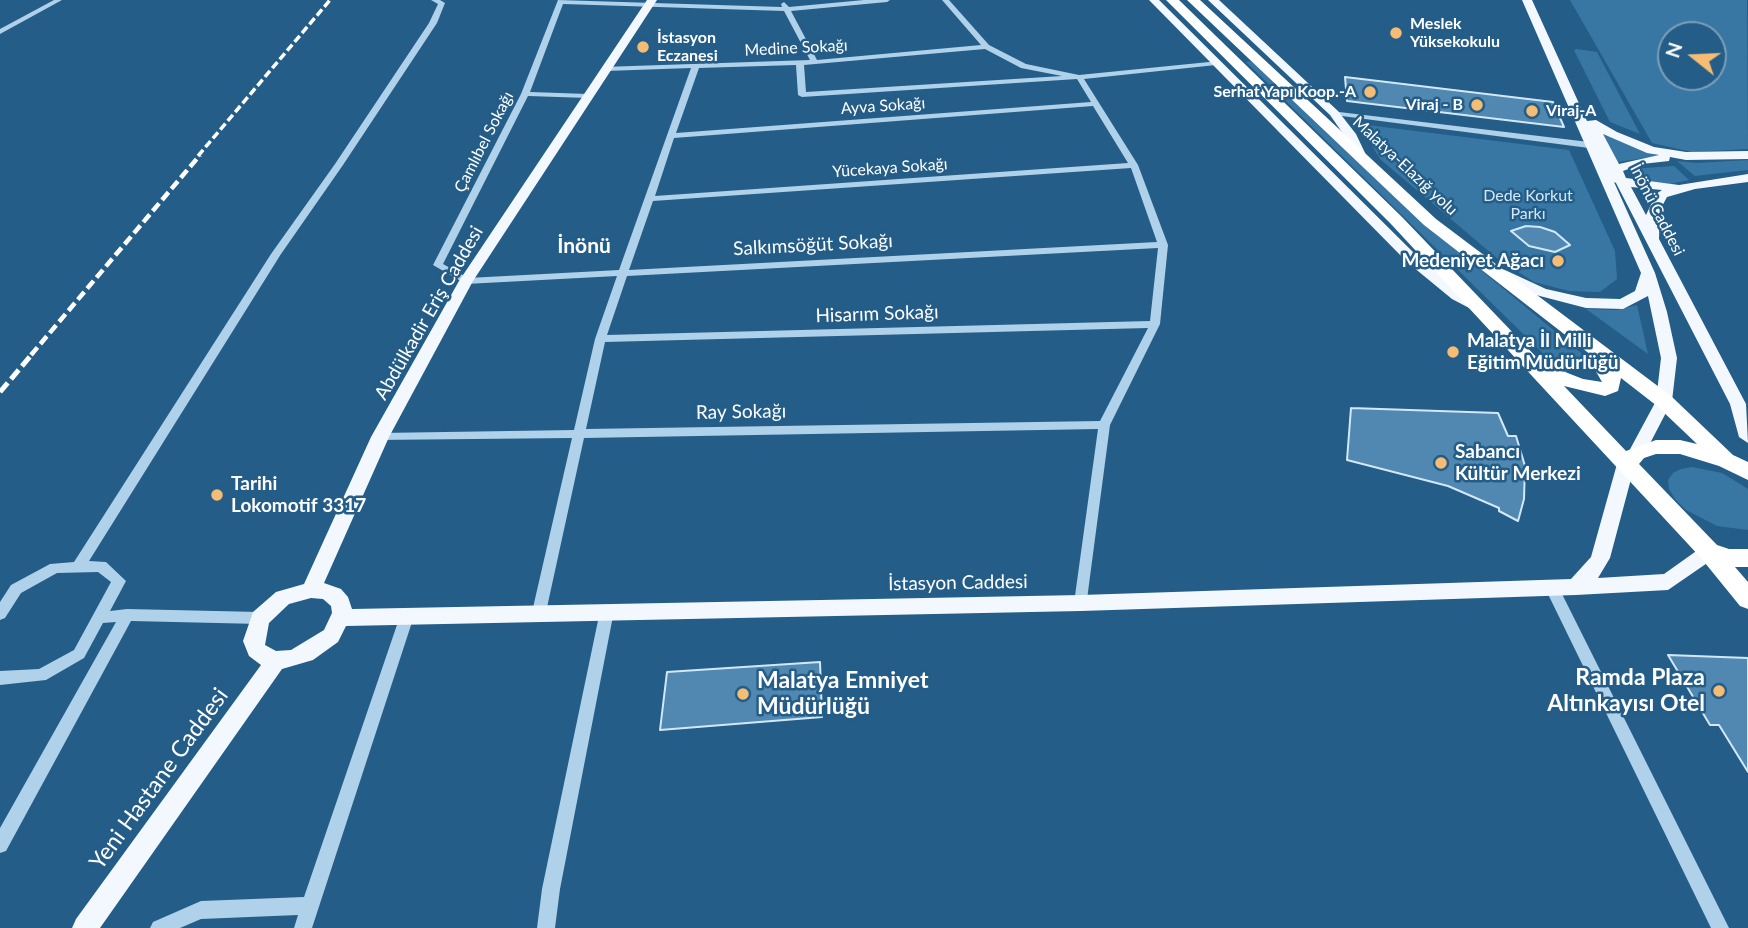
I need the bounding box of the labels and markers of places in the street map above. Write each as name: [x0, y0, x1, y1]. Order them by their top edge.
place label: Meslek Yüksekokulu: [1410, 14, 1500, 52]
marker: Meslek Yüksekokulu: [1388, 25, 1404, 41]
place label: İstasyon Eczanesi: [657, 28, 718, 66]
marker: İstasyon Eczanesi: [635, 39, 651, 55]
place label: Serhat Yapı Koop.-A: [1213, 82, 1356, 102]
marker: Serhat Yapı Koop.-A: [1362, 84, 1378, 100]
place label: Viraj - B: [1405, 95, 1463, 115]
marker: Viraj - B: [1469, 97, 1485, 113]
place label: Viraj-A: [1546, 101, 1596, 121]
marker: Viraj-A: [1524, 103, 1540, 119]
place label: Medeniyet Ağacı: [1401, 250, 1544, 272]
marker: Medeniyet Ağacı: [1550, 253, 1566, 269]
place label: Malatya İl Milli Eğitim Müdürlüğü: [1467, 330, 1619, 374]
marker: Malatya İl Milli Eğitim Müdürlüğü: [1445, 344, 1461, 360]
place label: Sabancı Kültür Merkezi: [1455, 441, 1581, 485]
marker: Sabancı Kültür Merkezi: [1433, 455, 1449, 471]
place label: Tarihi Lokomotif 3317: [231, 473, 366, 517]
marker: Tarihi Lokomotif 3317: [209, 487, 225, 503]
place label: Ramda Plaza Altınkayısı Otel: [1547, 664, 1705, 718]
place label: Malatya Emniyet Müdürlüğü: [757, 667, 929, 721]
marker: Ramda Plaza Altınkayısı Otel: [1711, 683, 1727, 699]
marker: Malatya Emniyet Müdürlüğü: [735, 686, 751, 702]

